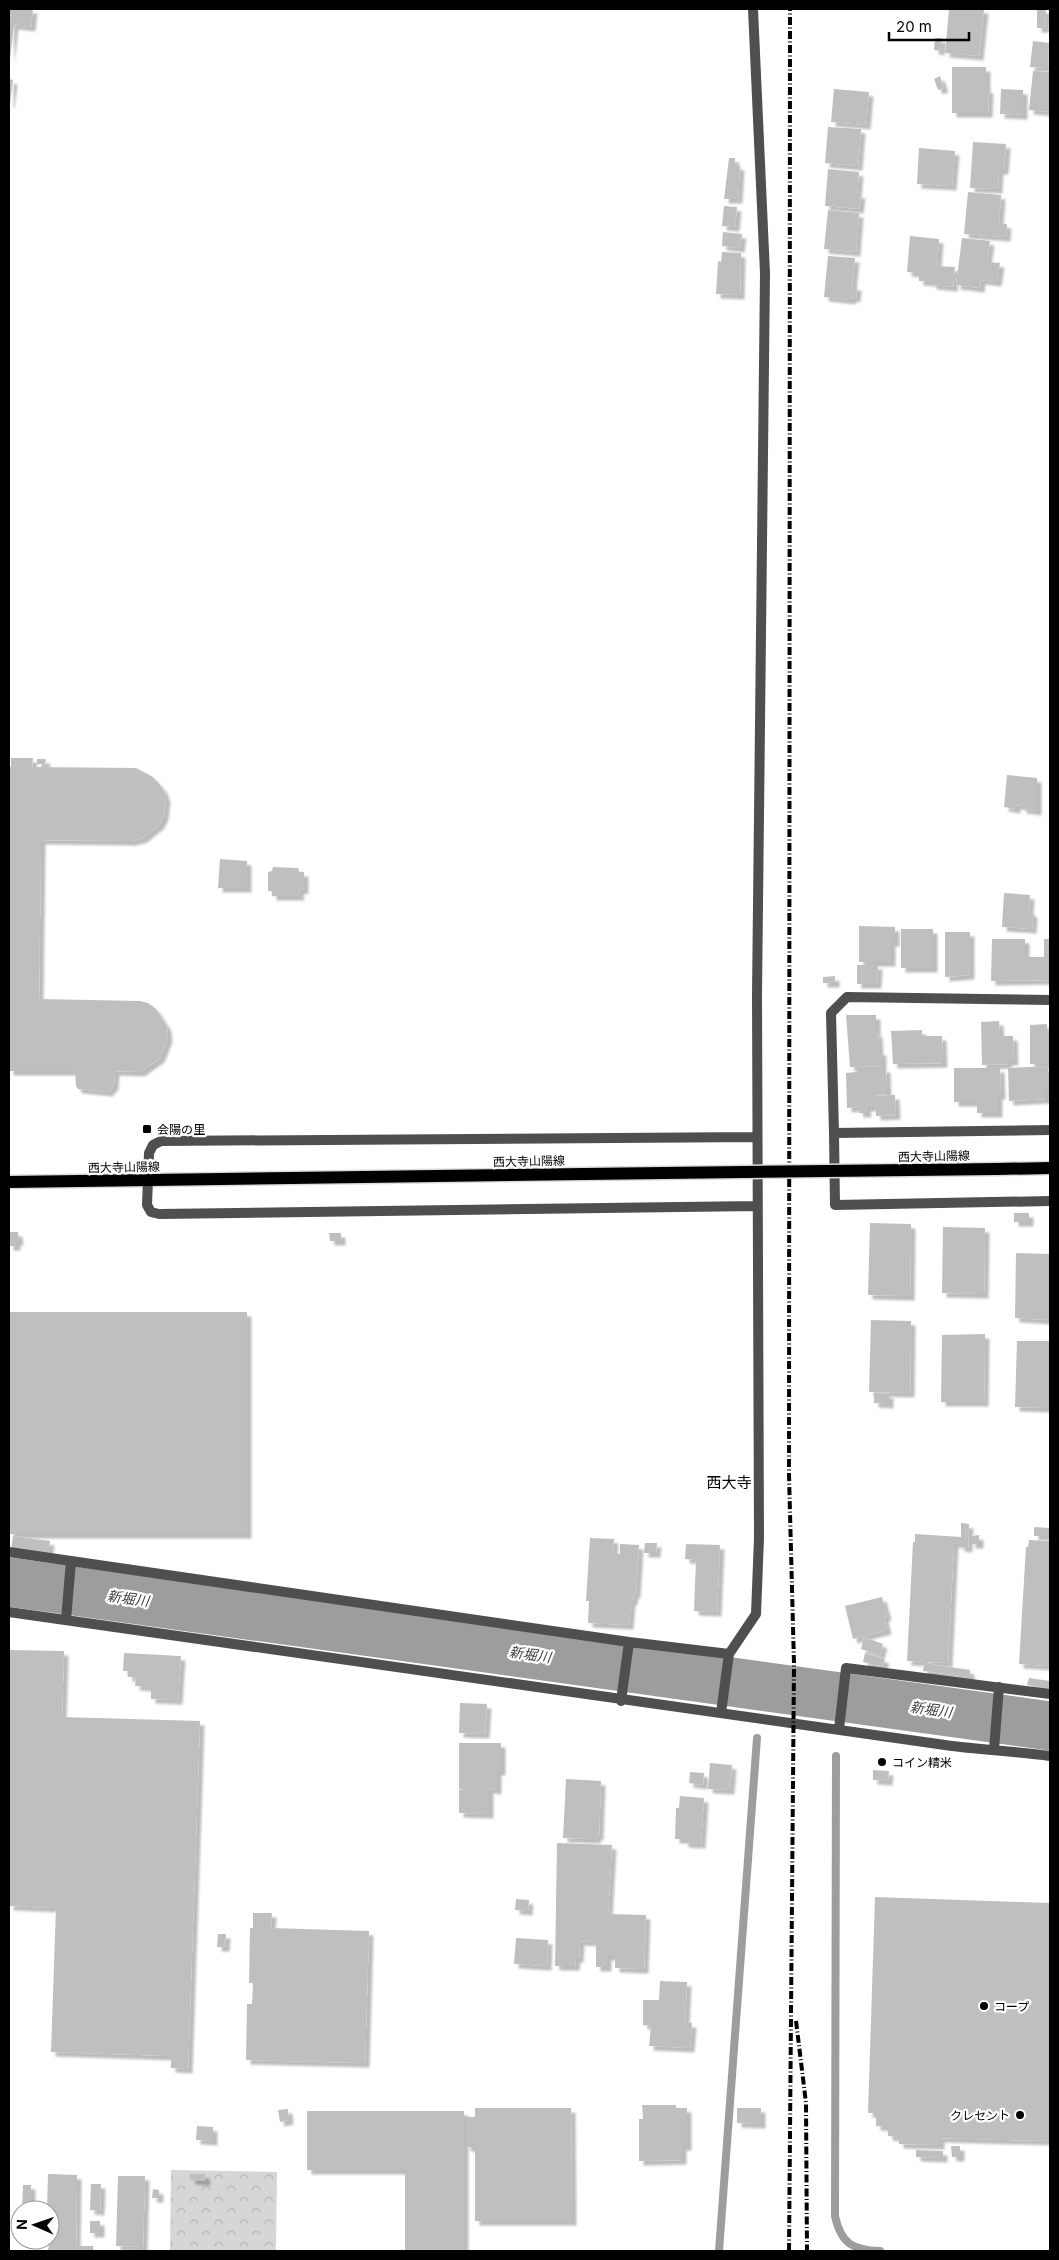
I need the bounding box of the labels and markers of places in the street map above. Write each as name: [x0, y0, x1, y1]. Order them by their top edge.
place label: 会陽の里: [157, 1122, 205, 1137]
marker: 会陽の里: [141, 1123, 153, 1135]
place label: コイン精米: [892, 1755, 952, 1770]
marker: コイン精米: [876, 1756, 888, 1768]
place label: コープ: [994, 1999, 1029, 2014]
marker: コープ: [978, 2000, 990, 2012]
place label: クレセント: [950, 2108, 1010, 2123]
marker: クレセント: [1014, 2109, 1026, 2121]

